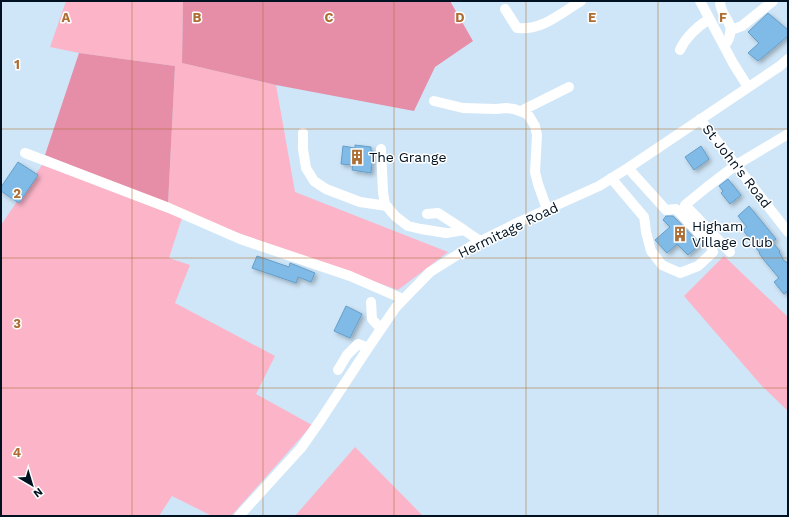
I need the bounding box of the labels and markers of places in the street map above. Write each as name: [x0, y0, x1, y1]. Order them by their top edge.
building icon: The Grange: [348, 148, 366, 166]
place label: The Grange: [369, 149, 446, 165]
place label: Higham Village Club: [692, 218, 773, 250]
building icon: Higham Village Club: [671, 225, 689, 243]

